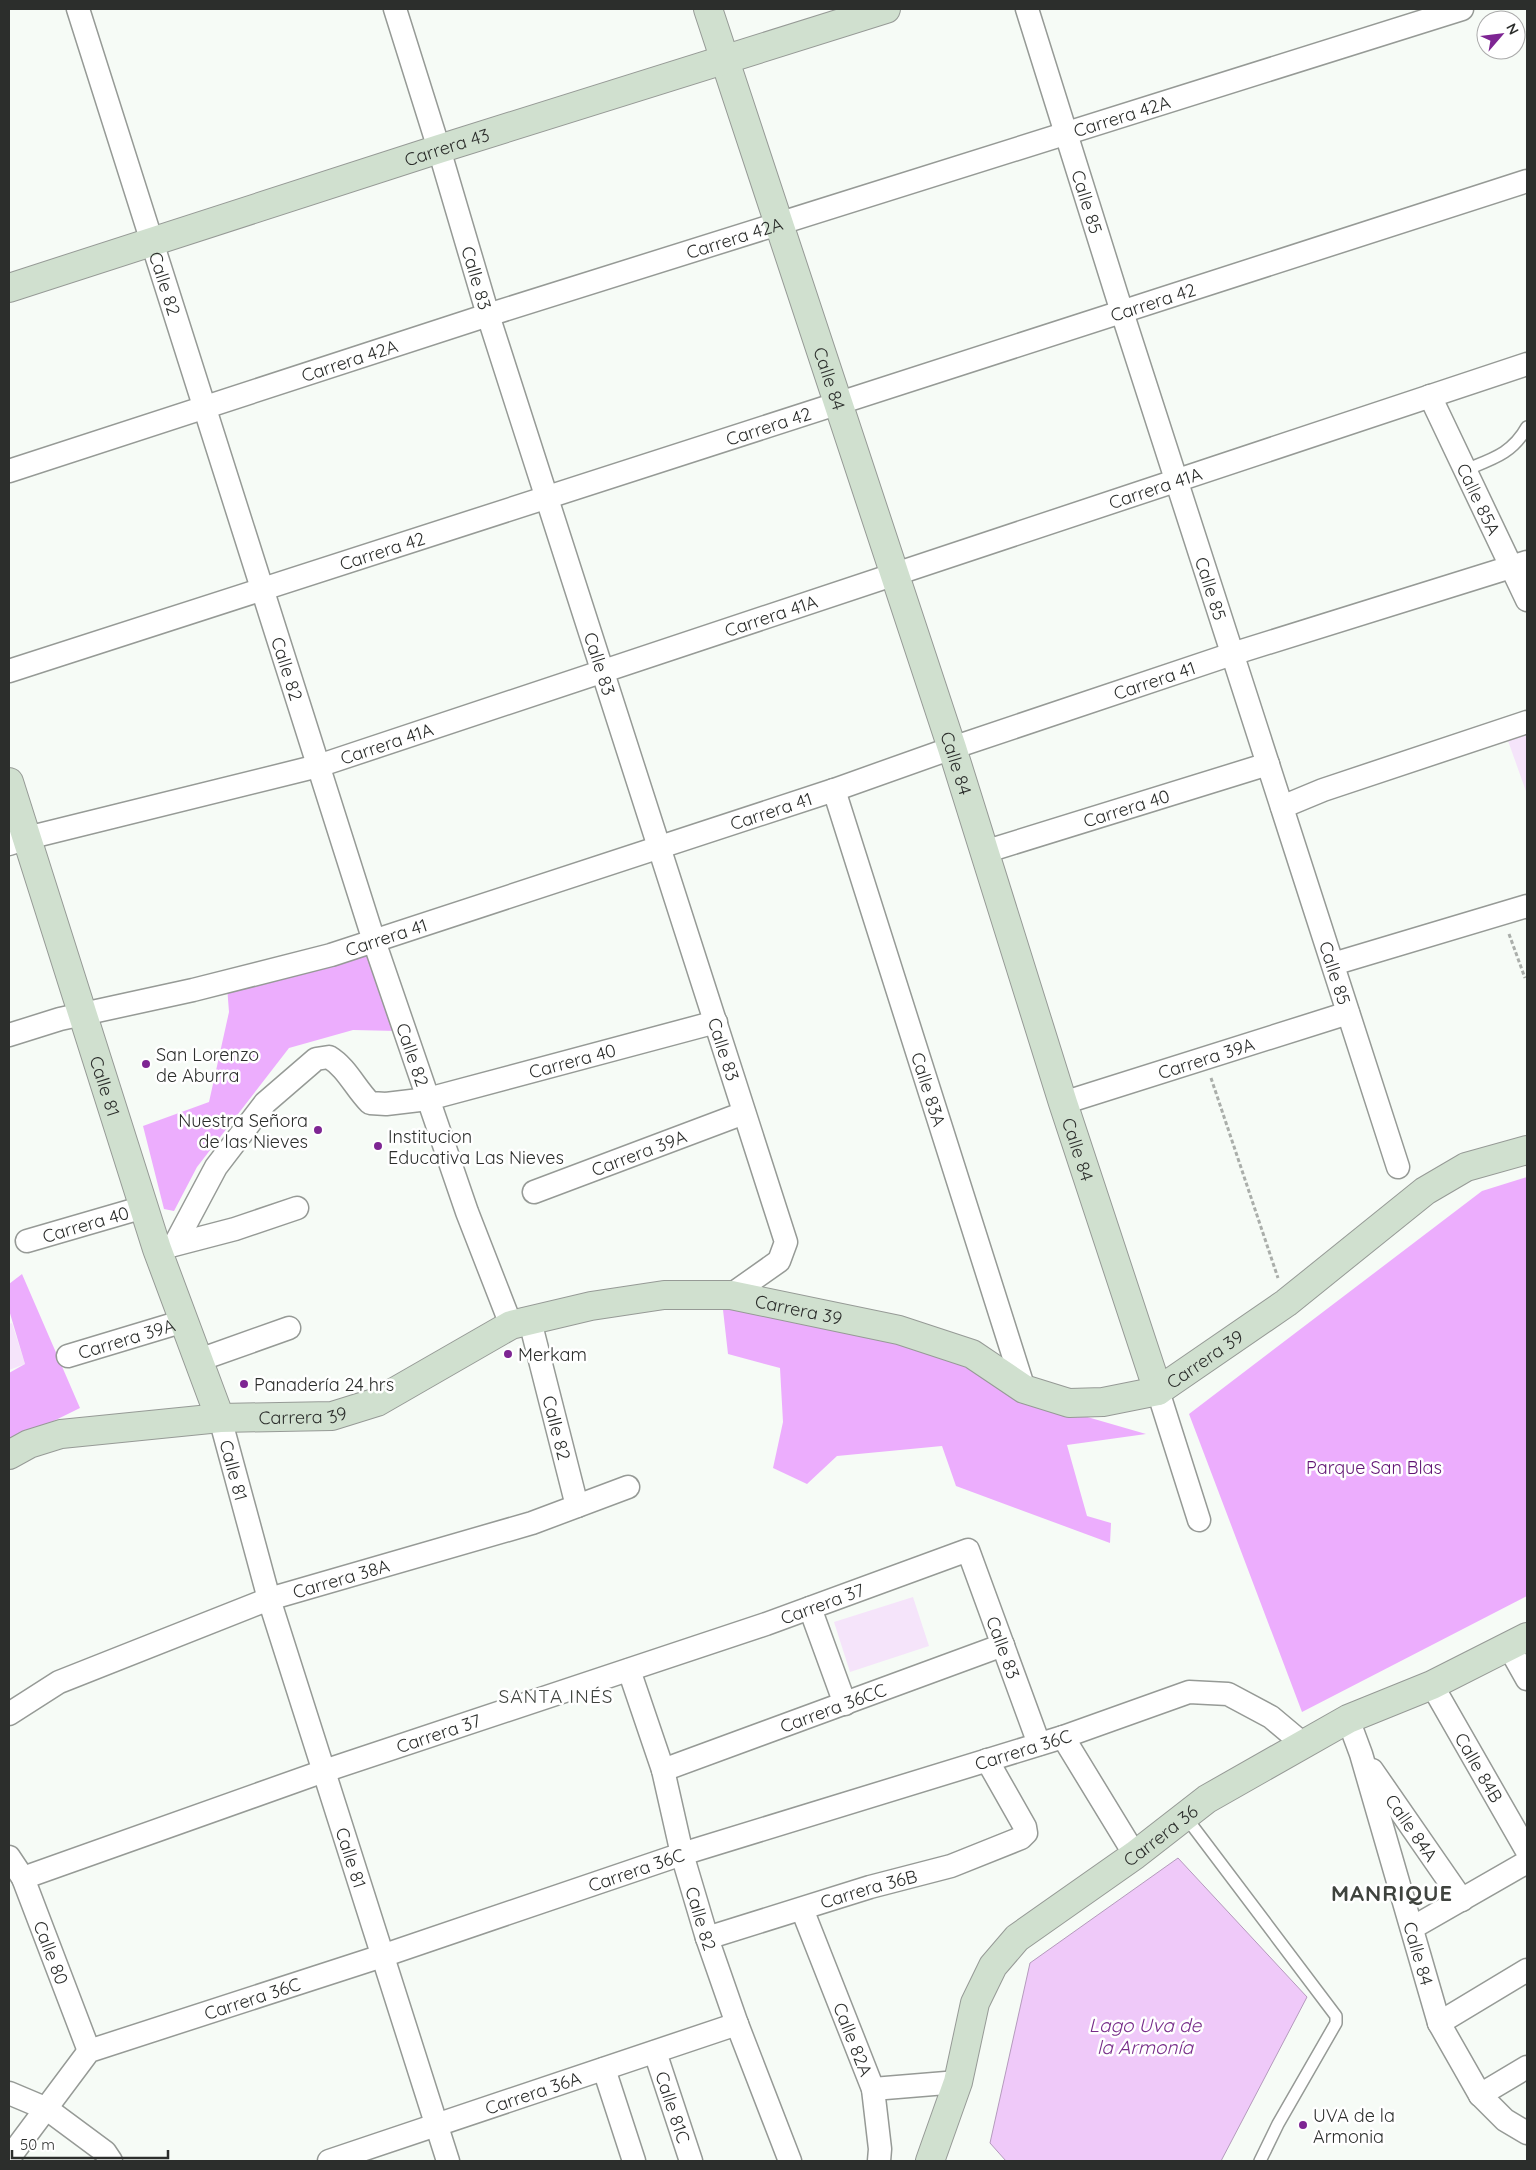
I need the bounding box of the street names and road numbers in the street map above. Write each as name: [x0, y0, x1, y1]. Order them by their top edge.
street label: Carrera 42A: [1071, 90, 1173, 142]
street label: Carrera 43: [401, 122, 492, 171]
street label: Calle 85: [1067, 167, 1108, 236]
street label: Carrera 42A: [683, 212, 786, 264]
street label: Calle 83: [457, 243, 497, 312]
street label: Calle 82: [144, 249, 186, 318]
street label: Carrera 42: [1107, 277, 1198, 326]
street label: Carrera 42A: [298, 334, 401, 387]
street label: Calle 84: [809, 344, 851, 413]
street label: Carrera 42: [723, 401, 814, 450]
street label: Calle 85A: [1452, 459, 1506, 539]
street label: Carrera 41A: [1106, 461, 1205, 514]
street label: Carrera 42: [336, 526, 428, 575]
street label: Calle 85: [1190, 554, 1232, 623]
street label: Carrera 41A: [721, 589, 821, 642]
street label: Calle 83: [579, 629, 621, 698]
street label: Calle 82: [267, 634, 308, 703]
street label: Carrera 41: [1110, 656, 1198, 704]
street label: Carrera 41A: [337, 717, 436, 769]
street label: Calle 84: [936, 728, 977, 798]
street label: Carrera 40: [1080, 784, 1172, 832]
street label: Carrera 41: [727, 787, 815, 835]
street label: Carrera 41: [342, 913, 430, 961]
street label: Calle 85: [1314, 938, 1356, 1008]
street label: Calle 83: [703, 1015, 745, 1084]
street label: Calle 82: [391, 1020, 435, 1089]
street label: Carrera 39A: [1155, 1032, 1258, 1084]
street label: Carrera 40: [526, 1038, 618, 1083]
street label: Calle 83A: [906, 1049, 952, 1130]
street label: Calle 81: [85, 1053, 126, 1119]
street label: Calle 84: [1057, 1115, 1099, 1184]
street label: Carrera 39A: [588, 1124, 690, 1181]
street label: Carrera 40: [40, 1200, 132, 1247]
street label: Carrera 39: [753, 1289, 844, 1329]
street label: Carrera 39A: [75, 1313, 178, 1364]
street label: Carrera 39: [1162, 1324, 1248, 1393]
street label: Calle 82: [538, 1393, 576, 1462]
street label: Carrera 39: [258, 1401, 350, 1429]
street label: Calle 81: [215, 1437, 253, 1503]
street label: Carrera 38A: [290, 1553, 392, 1603]
street label: Carrera 37: [777, 1578, 867, 1629]
street label: Calle 83: [982, 1613, 1026, 1682]
street label: Carrera 36CC: [777, 1677, 889, 1738]
street label: Carrera 37: [393, 1708, 484, 1758]
street label: Carrera 36C: [972, 1723, 1074, 1775]
street label: Calle 84B: [1450, 1728, 1508, 1807]
street label: Calle 84A: [1381, 1789, 1443, 1866]
street label: Carrera 36: [1119, 1799, 1202, 1871]
street label: Calle 81: [331, 1825, 372, 1891]
street label: Carrera 36C: [585, 1843, 687, 1897]
street label: Carrera 36B: [817, 1864, 919, 1913]
street label: Calle 82: [681, 1884, 722, 1954]
street label: Calle 80: [29, 1917, 74, 1988]
street label: Calle 84: [1399, 1919, 1439, 1988]
street label: Carrera 36C: [201, 1972, 303, 2024]
street label: Calle 82A: [828, 1999, 878, 2080]
street label: Carrera 36A: [482, 2066, 584, 2119]
street label: Calle 81C: [651, 2068, 696, 2146]

